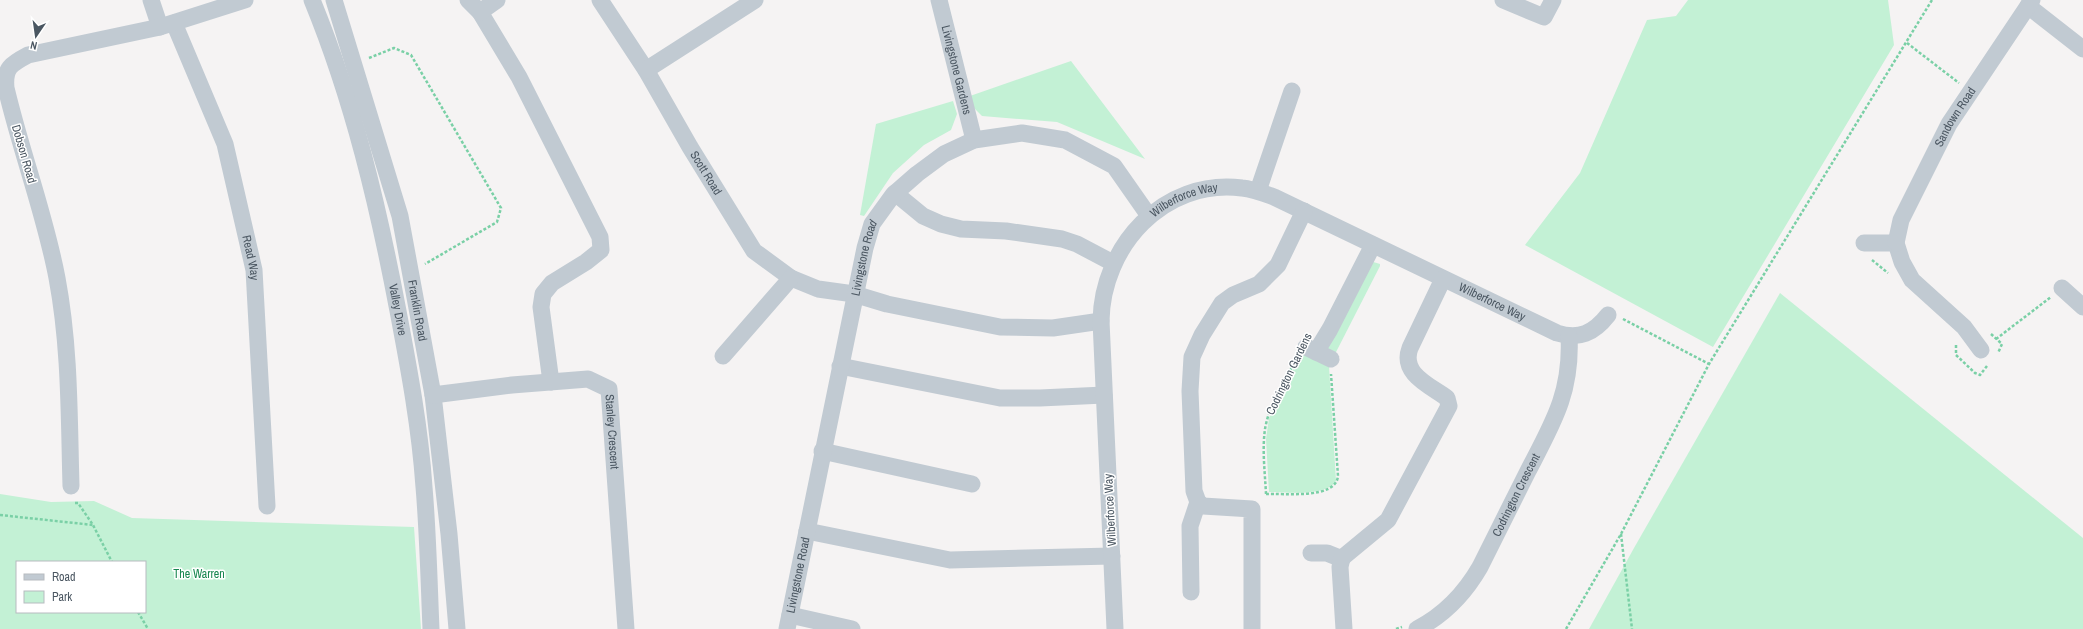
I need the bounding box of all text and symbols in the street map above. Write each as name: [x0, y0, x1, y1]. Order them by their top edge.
north arrow: [16, 16, 56, 56]
street label: Livingstone Gardens: [938, 24, 975, 116]
text: N: [29, 38, 38, 53]
street label: Sandown Road: [1931, 84, 1979, 150]
street label: Dobson Road: [8, 123, 40, 185]
street label: Scott Road: [686, 148, 726, 198]
street label: Wilberforce Way: [1147, 179, 1218, 221]
street label: Livingstone Road: [847, 216, 881, 297]
street label: Read Way: [238, 234, 263, 281]
street label: Franklin Road: [404, 279, 431, 342]
street label: Wilberforce Way: [1456, 279, 1528, 325]
street label: Valley Drive: [385, 283, 410, 337]
street label: Codrington Gardens: [1262, 330, 1316, 418]
street label: Stanley Crescent: [601, 394, 623, 470]
street label: Codrington Crescent: [1488, 450, 1544, 539]
street label: Wilberforce Way: [1100, 473, 1120, 547]
street label: Livingstone Road: [782, 536, 814, 615]
legend: [16, 561, 146, 613]
park label: The Warren: [173, 566, 225, 582]
text: Road: [52, 569, 76, 585]
text: Park: [52, 589, 72, 605]

